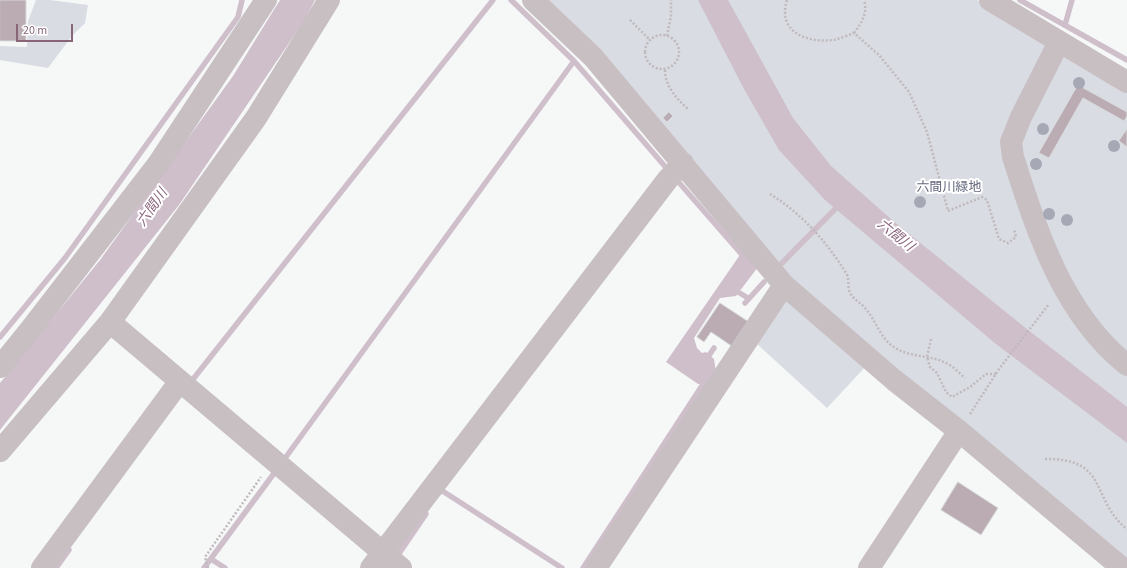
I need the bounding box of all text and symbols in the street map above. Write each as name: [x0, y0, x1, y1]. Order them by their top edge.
scale bar: [18, 16, 75, 42]
text: 20 m: [23, 22, 47, 39]
park label: 六間川緑地: [917, 180, 981, 196]
water label: 六間川: [134, 186, 172, 230]
water label: 六間川: [873, 216, 917, 256]

